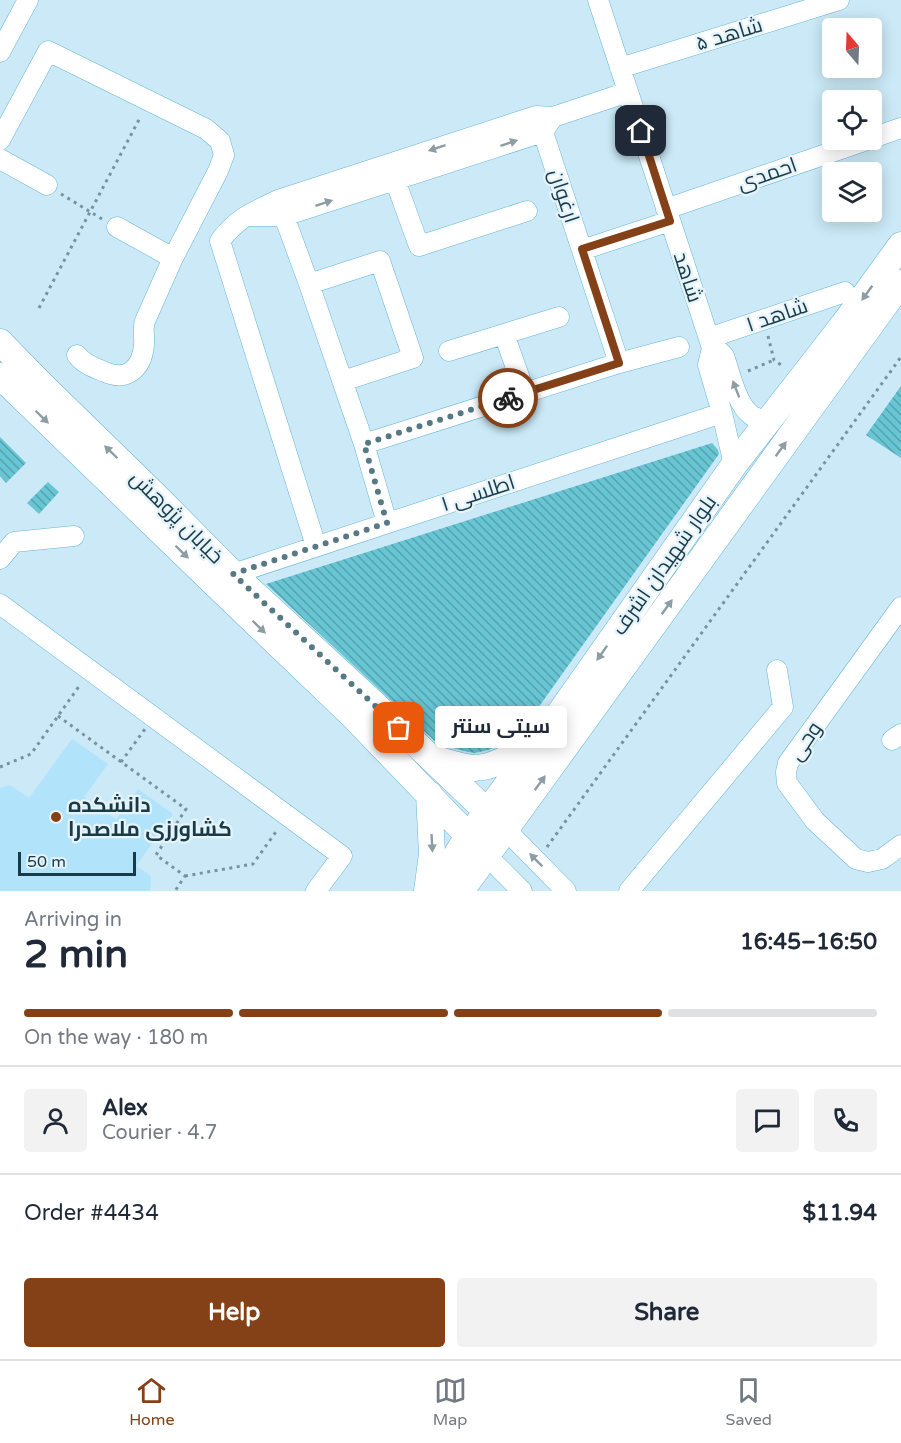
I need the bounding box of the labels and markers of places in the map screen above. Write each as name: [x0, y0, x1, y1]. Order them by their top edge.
pin: [615, 105, 666, 156]
pin: [373, 702, 424, 753]
callout: سیتی سنتر: [435, 707, 567, 749]
place label: دانشکده کشاورزی ملاصدرا: [68, 793, 232, 842]
marker: دانشکده کشاورزی ملاصدرا: [49, 810, 63, 824]

